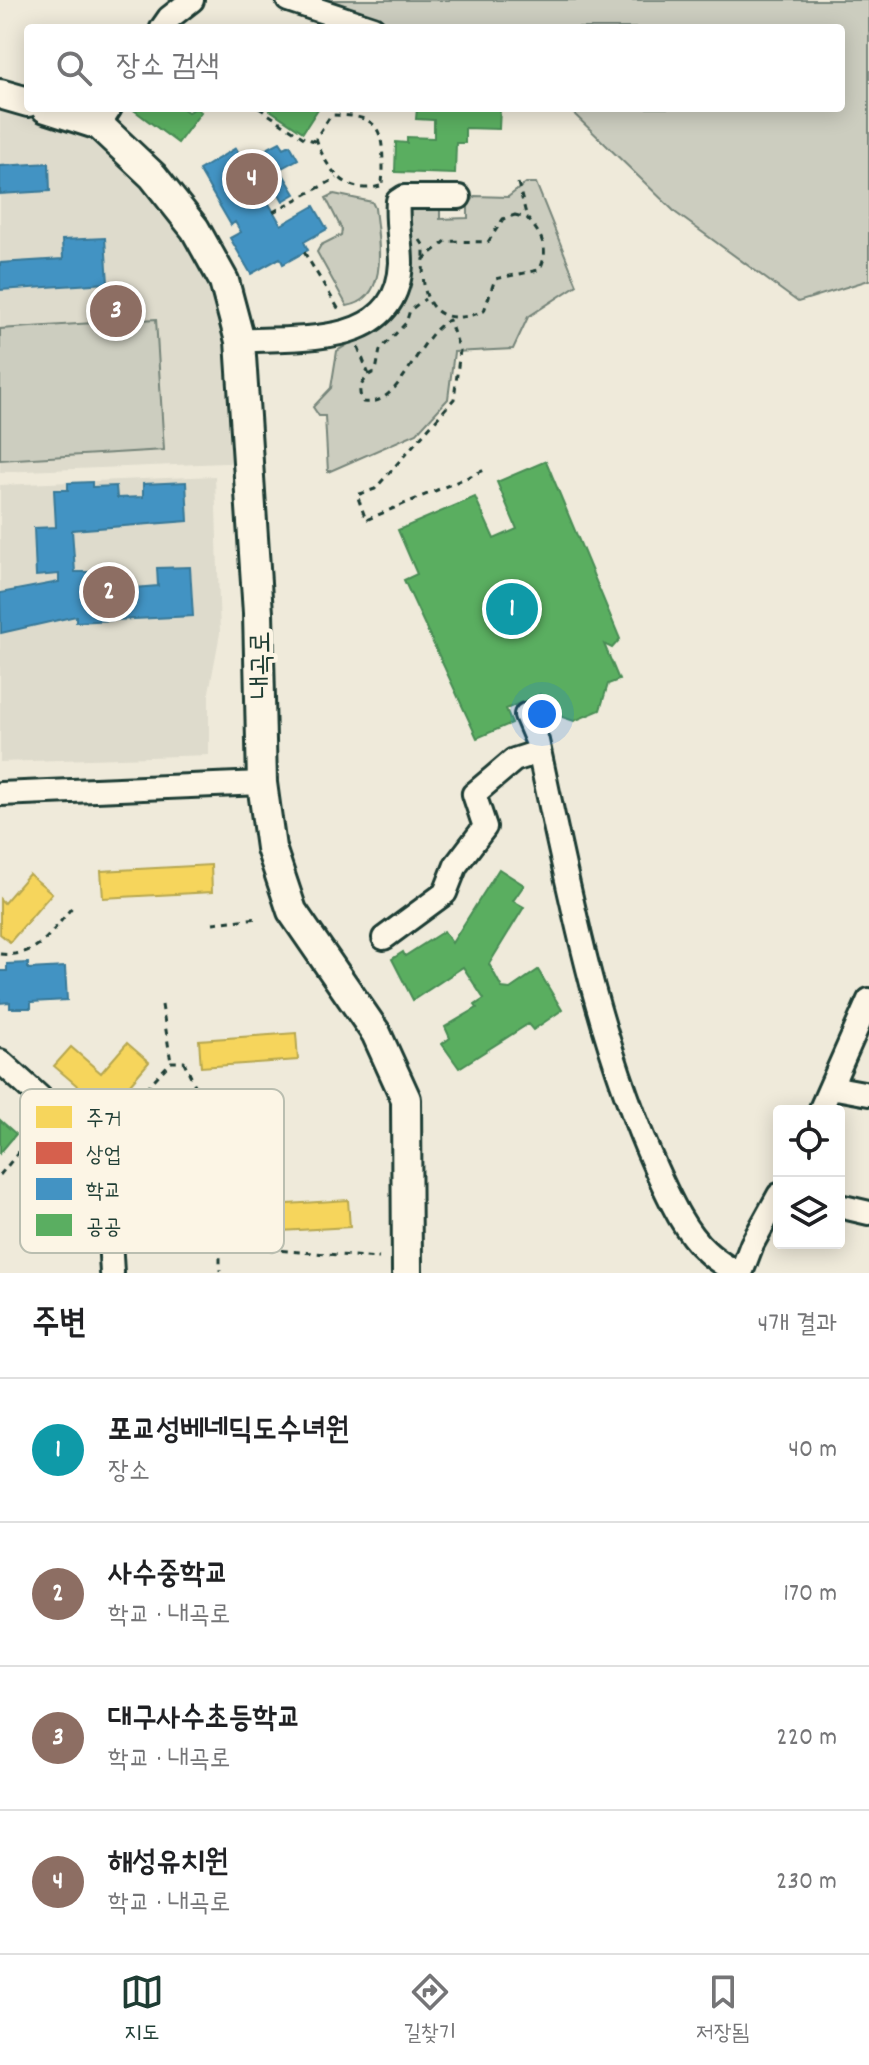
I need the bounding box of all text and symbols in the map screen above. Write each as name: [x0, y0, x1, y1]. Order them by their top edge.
search box: [24, 24, 845, 112]
icon: search: [52, 46, 96, 90]
text: 장소 검색: [116, 47, 219, 90]
pin: 4: [226, 149, 278, 209]
pin: 3: [90, 281, 142, 341]
pin: 2: [83, 562, 135, 622]
pin: 1: [486, 579, 538, 639]
street label: 내곡로: [243, 631, 285, 699]
your location: [522, 694, 562, 734]
legend: [20, 1089, 284, 1253]
text: 주거: [86, 1105, 121, 1136]
map controls: [773, 1105, 845, 1249]
button: locate: [773, 1105, 845, 1177]
text: 상업: [86, 1141, 121, 1172]
text: 학교: [86, 1177, 121, 1208]
button: layers: [773, 1177, 845, 1249]
text: 공공: [86, 1213, 121, 1244]
text: 주변: [32, 1301, 87, 1350]
text: 4개 결과: [757, 1307, 837, 1344]
text: 포교성베네딕도수녀원: [108, 1411, 349, 1454]
text: 1: [55, 1432, 61, 1469]
text: 40 m: [788, 1432, 837, 1469]
text: 장소: [108, 1454, 150, 1491]
text: 사수중학교: [108, 1555, 229, 1598]
text: 2: [52, 1576, 64, 1613]
text: 170 m: [783, 1576, 837, 1613]
text: 학교 · 내곡로: [108, 1598, 230, 1635]
text: 대구사수초등학교: [108, 1699, 301, 1742]
text: 3: [52, 1720, 64, 1757]
text: 220 m: [776, 1720, 837, 1757]
text: 학교 · 내곡로: [108, 1742, 230, 1779]
text: 해성유치원: [108, 1843, 229, 1886]
text: 4: [53, 1864, 63, 1901]
text: 230 m: [776, 1864, 837, 1901]
text: 학교 · 내곡로: [108, 1886, 230, 1923]
tab: 지도: [120, 1970, 164, 2050]
tab: 길찾기: [403, 1970, 457, 2050]
tab: 저장됨: [696, 1970, 749, 2050]

